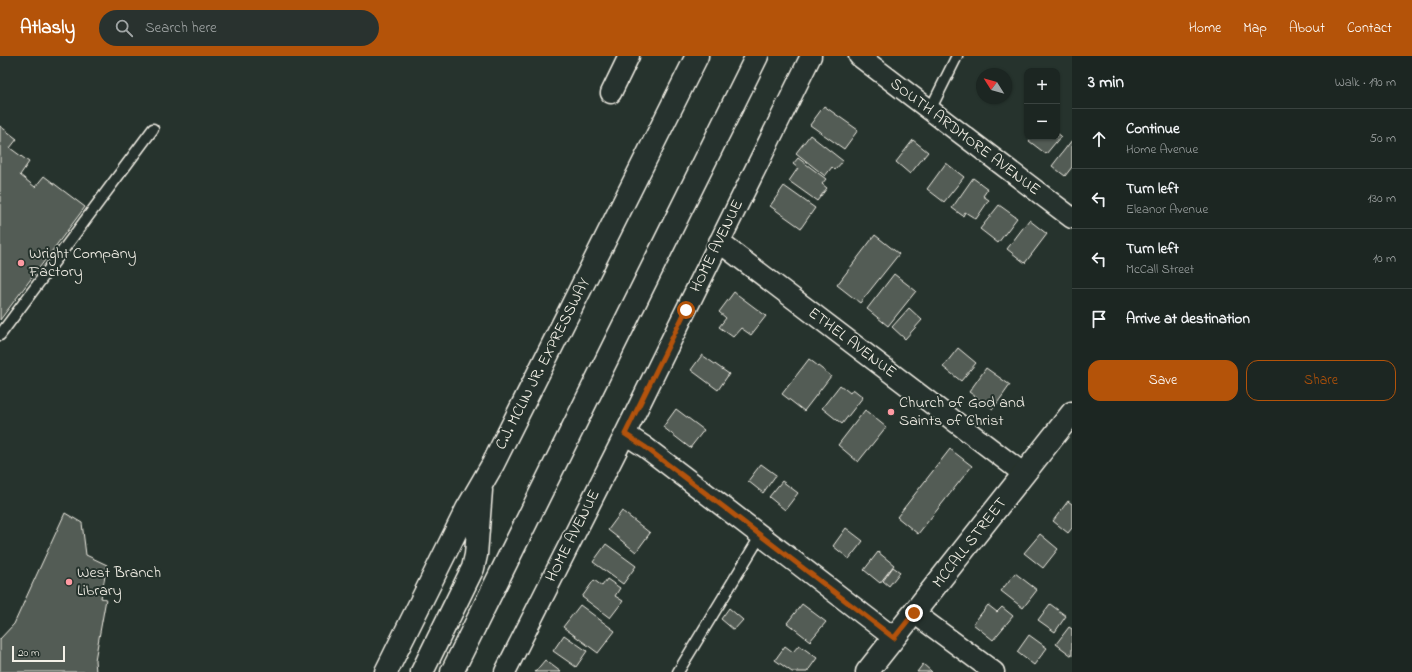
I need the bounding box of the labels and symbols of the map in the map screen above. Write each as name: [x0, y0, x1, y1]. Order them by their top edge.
north arrow: [976, 68, 1012, 104]
street label: SOUTH ARDMORE AVENUE: [885, 72, 1045, 202]
street label: HOME AVENUE: [684, 195, 750, 297]
place label: Wright Company Factory: [28, 242, 137, 284]
marker: Wright Company Factory: [16, 258, 26, 268]
street label: C.J. MCLIN JR. EXPRESSWAY: [489, 273, 597, 454]
route start: [677, 301, 695, 319]
street label: ETHEL AVENUE: [803, 302, 901, 384]
place label: Church of God and Saints of Christ: [899, 391, 1025, 433]
marker: Church of God and Saints of Christ: [886, 407, 896, 417]
street label: HOME AVENUE: [539, 486, 607, 586]
street label: MCCALL STREET: [927, 493, 1013, 593]
place label: West Branch Library: [77, 561, 161, 603]
marker: West Branch Library: [64, 577, 74, 587]
route end: [905, 604, 923, 622]
scale bar: [12, 644, 65, 663]

